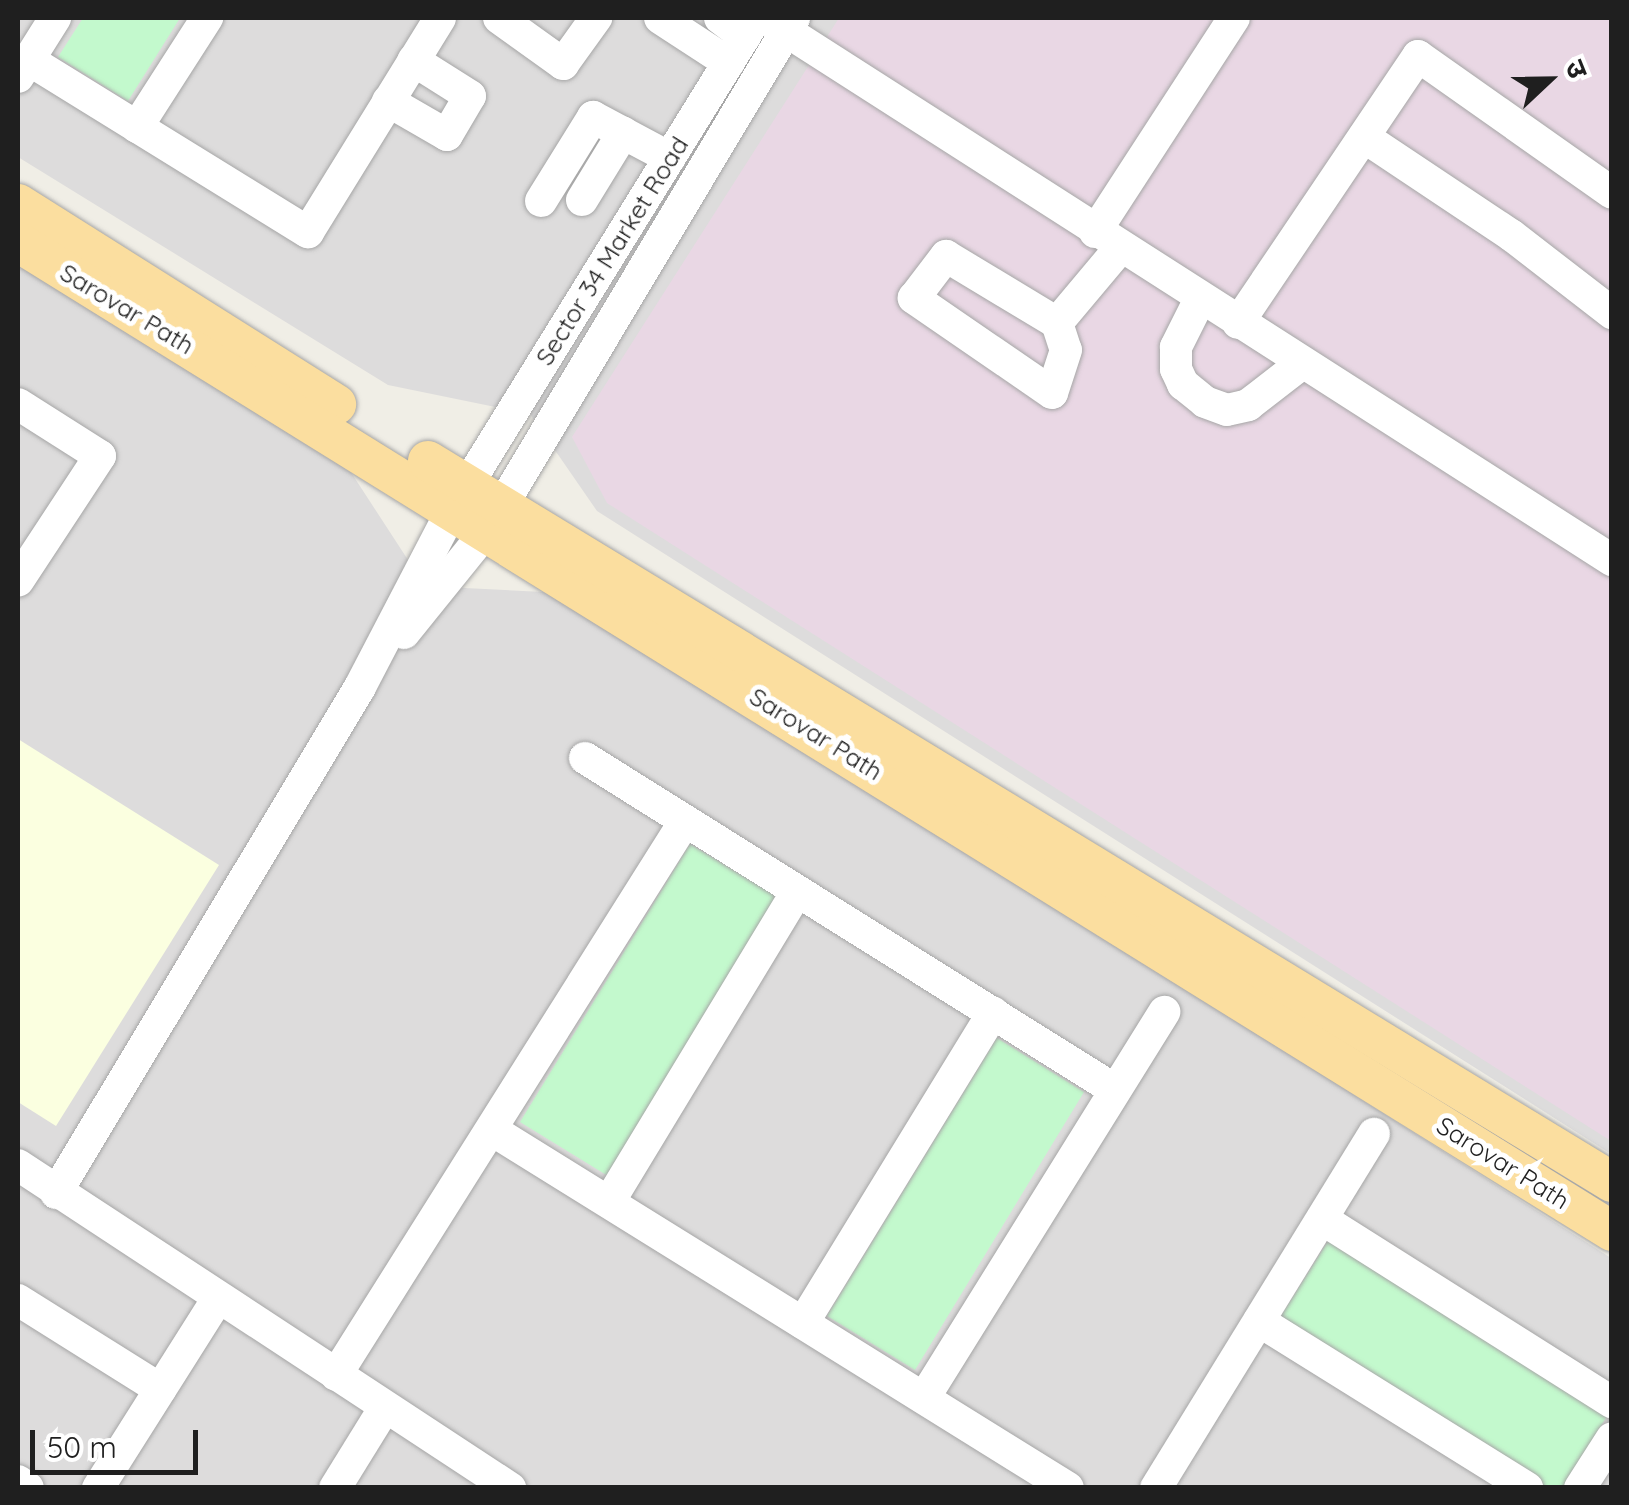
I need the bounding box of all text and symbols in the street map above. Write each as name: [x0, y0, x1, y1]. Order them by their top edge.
north arrow: [1499, 30, 1599, 130]
text: उ: [1558, 54, 1597, 83]
street label: Sector 34 Market Road: [529, 131, 695, 371]
street label: Sarovar Path: [55, 257, 199, 361]
street label: Sarovar Path: [744, 681, 888, 787]
street label: Sarovar Path: [1431, 1110, 1575, 1216]
scale bar: [35, 1410, 202, 1472]
text: 50 m: [47, 1428, 117, 1466]

